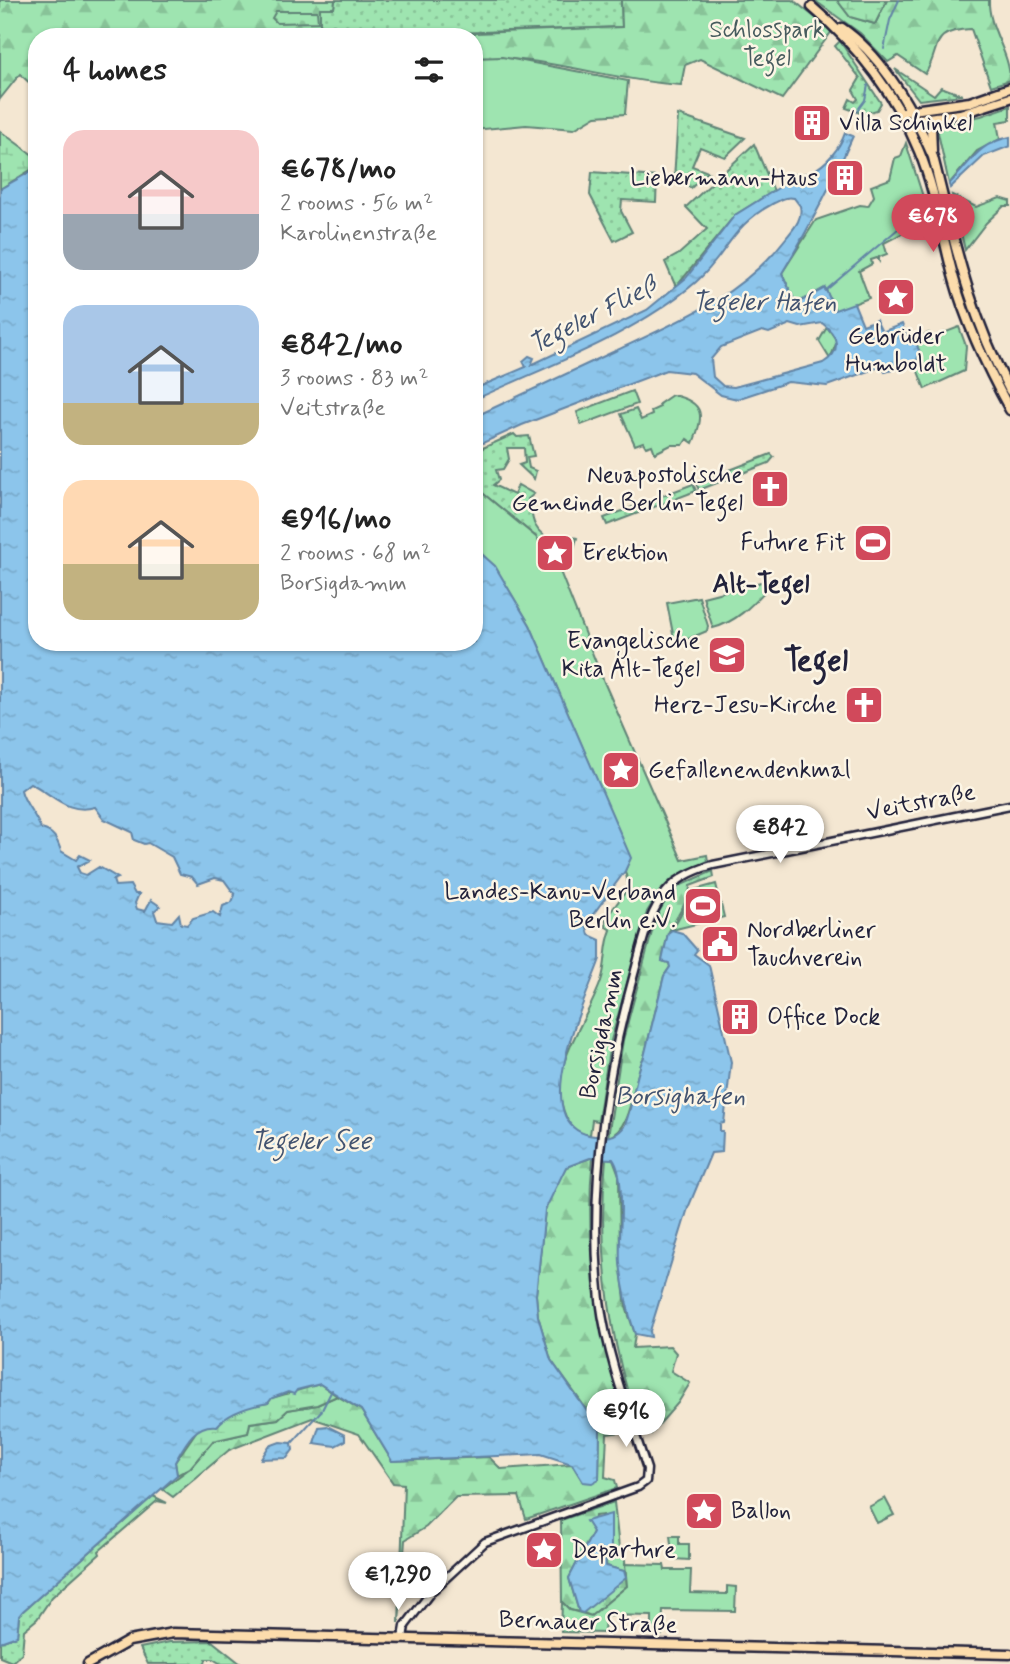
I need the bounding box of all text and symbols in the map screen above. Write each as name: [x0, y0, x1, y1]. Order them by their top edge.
park label: Schlosspark Tegel: [709, 15, 825, 77]
text: 4 homes: [63, 51, 167, 90]
icon: filters: [410, 51, 448, 89]
building icon: Villa Schinkel: [791, 102, 833, 144]
place label: Villa Schinkel: [839, 108, 972, 139]
text: €678/mo: [280, 150, 396, 189]
building icon: Liebermann-Haus: [824, 157, 866, 199]
icon: home: [119, 158, 203, 242]
place label: Liebermann-Haus: [630, 163, 818, 194]
text: 2 rooms · 56 m²: [280, 189, 433, 219]
pin: €678: [892, 194, 974, 254]
text: €678: [908, 202, 958, 232]
text: Karolinenstraße: [280, 219, 437, 249]
water label: Tegeler Fließ: [523, 268, 667, 365]
place icon: Gebrüder Humboldt: [875, 276, 917, 318]
water label: Tegeler Hafen: [691, 286, 837, 323]
place label: Gebrüder Humboldt: [845, 321, 947, 380]
text: €842/mo: [280, 325, 403, 364]
icon: home: [119, 333, 203, 417]
text: 3 rooms · 83 m²: [280, 364, 428, 394]
text: Veitstraße: [280, 394, 386, 424]
place label: Neuapostolische Gemeinde Berlin-Tegel: [512, 460, 743, 522]
church icon: Neuapostolische Gemeinde Berlin-Tegel: [749, 468, 791, 510]
text: €916/mo: [280, 500, 391, 539]
icon: home: [119, 508, 203, 592]
sports icon: Future Fit: [852, 522, 894, 564]
place label: Future Fit: [740, 528, 846, 559]
place icon: Erektion: [534, 532, 576, 574]
place label: Erektion: [582, 538, 668, 569]
text: 2 rooms · 68 m²: [280, 539, 431, 569]
district label: Alt-Tegel: [712, 568, 810, 605]
text: Borsigdamm: [280, 569, 407, 599]
place label: Evangelische Kita Alt-Tegel: [561, 626, 700, 688]
school or university icon: Evangelische Kita Alt-Tegel: [706, 634, 748, 676]
district label: Tegel: [784, 640, 848, 686]
church icon: Herz-Jesu-Kirche: [843, 684, 885, 726]
place label: Herz-Jesu-Kirche: [654, 690, 837, 721]
place icon: Gefallenendenkmal: [600, 749, 642, 791]
place label: Gefallenendenkmal: [648, 755, 851, 786]
street label: Veitstraße: [864, 777, 978, 829]
pin: €842: [739, 806, 821, 865]
text: €842: [752, 813, 808, 843]
place label: Landes-Kanu-Verband Berlin e.V.: [444, 877, 676, 936]
sports icon: Landes-Kanu-Verband Berlin e.V.: [682, 885, 724, 927]
place label: Nordberliner Tauchverein: [747, 915, 876, 974]
public building icon: Nordberliner Tauchverein: [699, 923, 741, 965]
street label: Borsigdamm: [573, 966, 631, 1102]
building icon: Office Dock: [719, 996, 761, 1038]
place label: Office Dock: [767, 1002, 880, 1033]
water label: Borsighafen: [615, 1080, 745, 1114]
water label: Tegeler See: [251, 1125, 372, 1162]
pin: €916: [585, 1390, 667, 1449]
text: €916: [602, 1397, 650, 1427]
place icon: Ballon: [683, 1490, 725, 1532]
place label: Ballon: [731, 1496, 791, 1527]
place icon: Departure: [523, 1529, 565, 1571]
place label: Departure: [571, 1535, 676, 1566]
pin: €1,290: [341, 1552, 455, 1612]
text: €1,290: [364, 1560, 432, 1590]
street label: Bernauer Straße: [498, 1604, 678, 1642]

